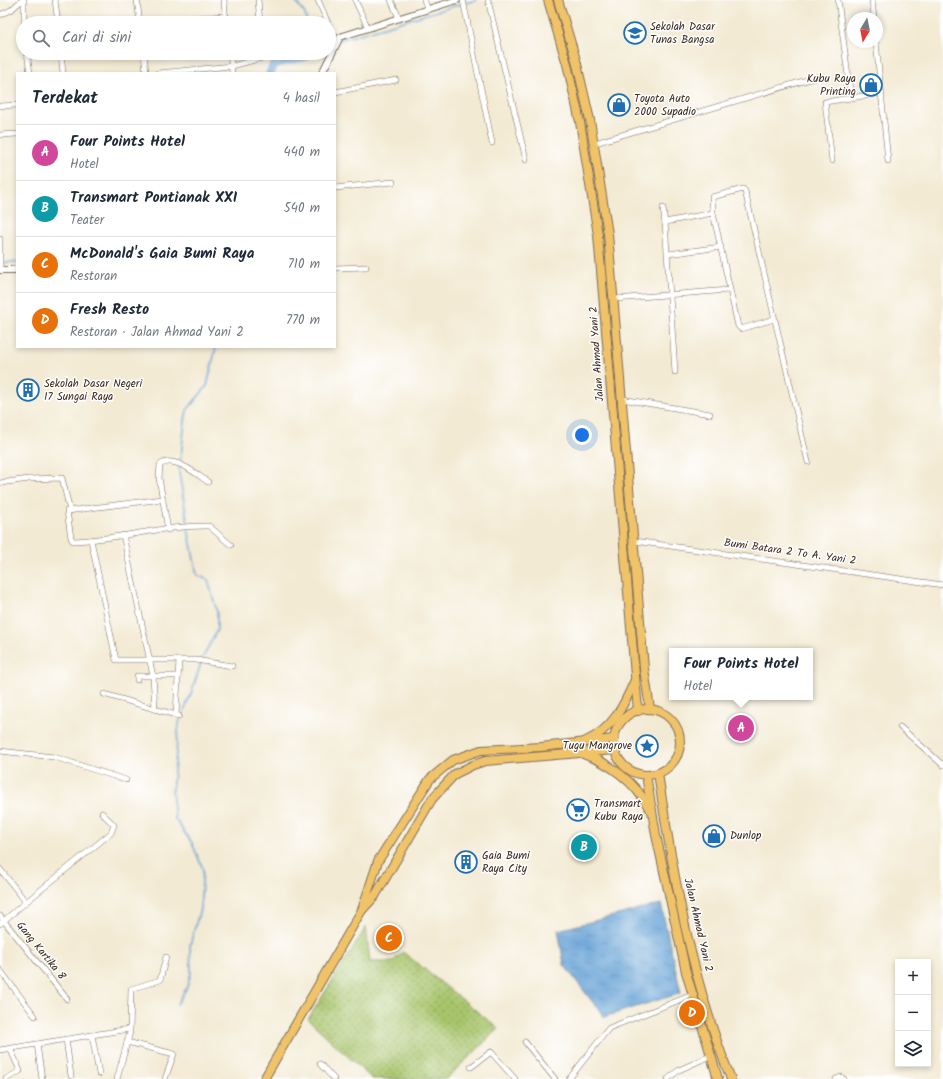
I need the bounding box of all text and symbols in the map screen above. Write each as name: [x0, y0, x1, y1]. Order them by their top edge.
north arrow: [847, 12, 883, 48]
search box: [16, 16, 336, 60]
place label: Sekolah Dasar Tunas Bangsa: [650, 18, 716, 49]
school or university icon: Sekolah Dasar Tunas Bangsa: [622, 20, 648, 46]
text: Cari di sini: [62, 26, 131, 50]
icon: search: [30, 27, 52, 49]
place label: Kubu Raya Printing: [807, 70, 856, 101]
shop icon: Kubu Raya Printing: [858, 72, 884, 98]
text: Terdekat: [32, 85, 98, 112]
text: 4 hasil: [283, 88, 320, 109]
place label: Toyota Auto 2000 Supadio: [634, 90, 696, 121]
shop icon: Toyota Auto 2000 Supadio: [606, 92, 632, 118]
text: Four Points Hotel: [70, 130, 185, 154]
text: A: [41, 142, 49, 163]
text: 440 m: [284, 142, 320, 163]
text: Hotel: [70, 154, 99, 175]
text: Transmart Pontianak XXI: [70, 186, 237, 210]
text: B: [41, 198, 49, 219]
text: 540 m: [284, 198, 320, 219]
text: Teater: [70, 210, 104, 231]
text: McDonald's Gaia Bumi Raya: [70, 242, 254, 266]
text: C: [41, 254, 49, 275]
text: 710 m: [288, 254, 320, 275]
text: Restoran: [70, 266, 117, 287]
text: Fresh Resto: [70, 298, 149, 322]
street label: Jalan Ahmad Yani 2: [585, 306, 609, 402]
text: D: [41, 310, 49, 331]
text: 770 m: [286, 310, 320, 331]
text: Restoran · Jalan Ahmad Yani 2: [70, 322, 244, 343]
place label: Sekolah Dasar Negeri 17 Sungai Raya: [44, 375, 142, 406]
building icon: Sekolah Dasar Negeri 17 Sungai Raya: [15, 377, 41, 403]
your location: [572, 425, 592, 445]
street label: Bumi Batara 2 To A. Yani 2: [723, 534, 857, 570]
popup: [669, 648, 813, 700]
text: Four Points Hotel: [684, 652, 798, 676]
text: Hotel: [684, 676, 712, 697]
pin: A: [728, 713, 754, 743]
place icon: Tugu Mangrove: [634, 733, 660, 759]
place label: Tugu Mangrove: [563, 737, 632, 755]
place label: Transmart Kubu Raya: [594, 795, 643, 826]
supermarket icon: Transmart Kubu Raya: [565, 797, 591, 823]
shop icon: Dunlop: [701, 823, 727, 849]
place label: Dunlop: [730, 827, 762, 845]
pin: B: [571, 832, 597, 862]
place label: Gaia Bumi Raya City: [482, 847, 530, 878]
building icon: Gaia Bumi Raya City: [453, 849, 479, 875]
street label: Jalan Ahmad Yani 2: [678, 876, 718, 974]
street label: Gang Kartika 8: [12, 918, 71, 985]
pin: C: [376, 923, 402, 953]
map controls: [895, 959, 931, 1067]
button: +: [895, 959, 931, 995]
button: −: [895, 995, 931, 1031]
pin: D: [679, 998, 705, 1028]
button: layers: [895, 1031, 931, 1067]

